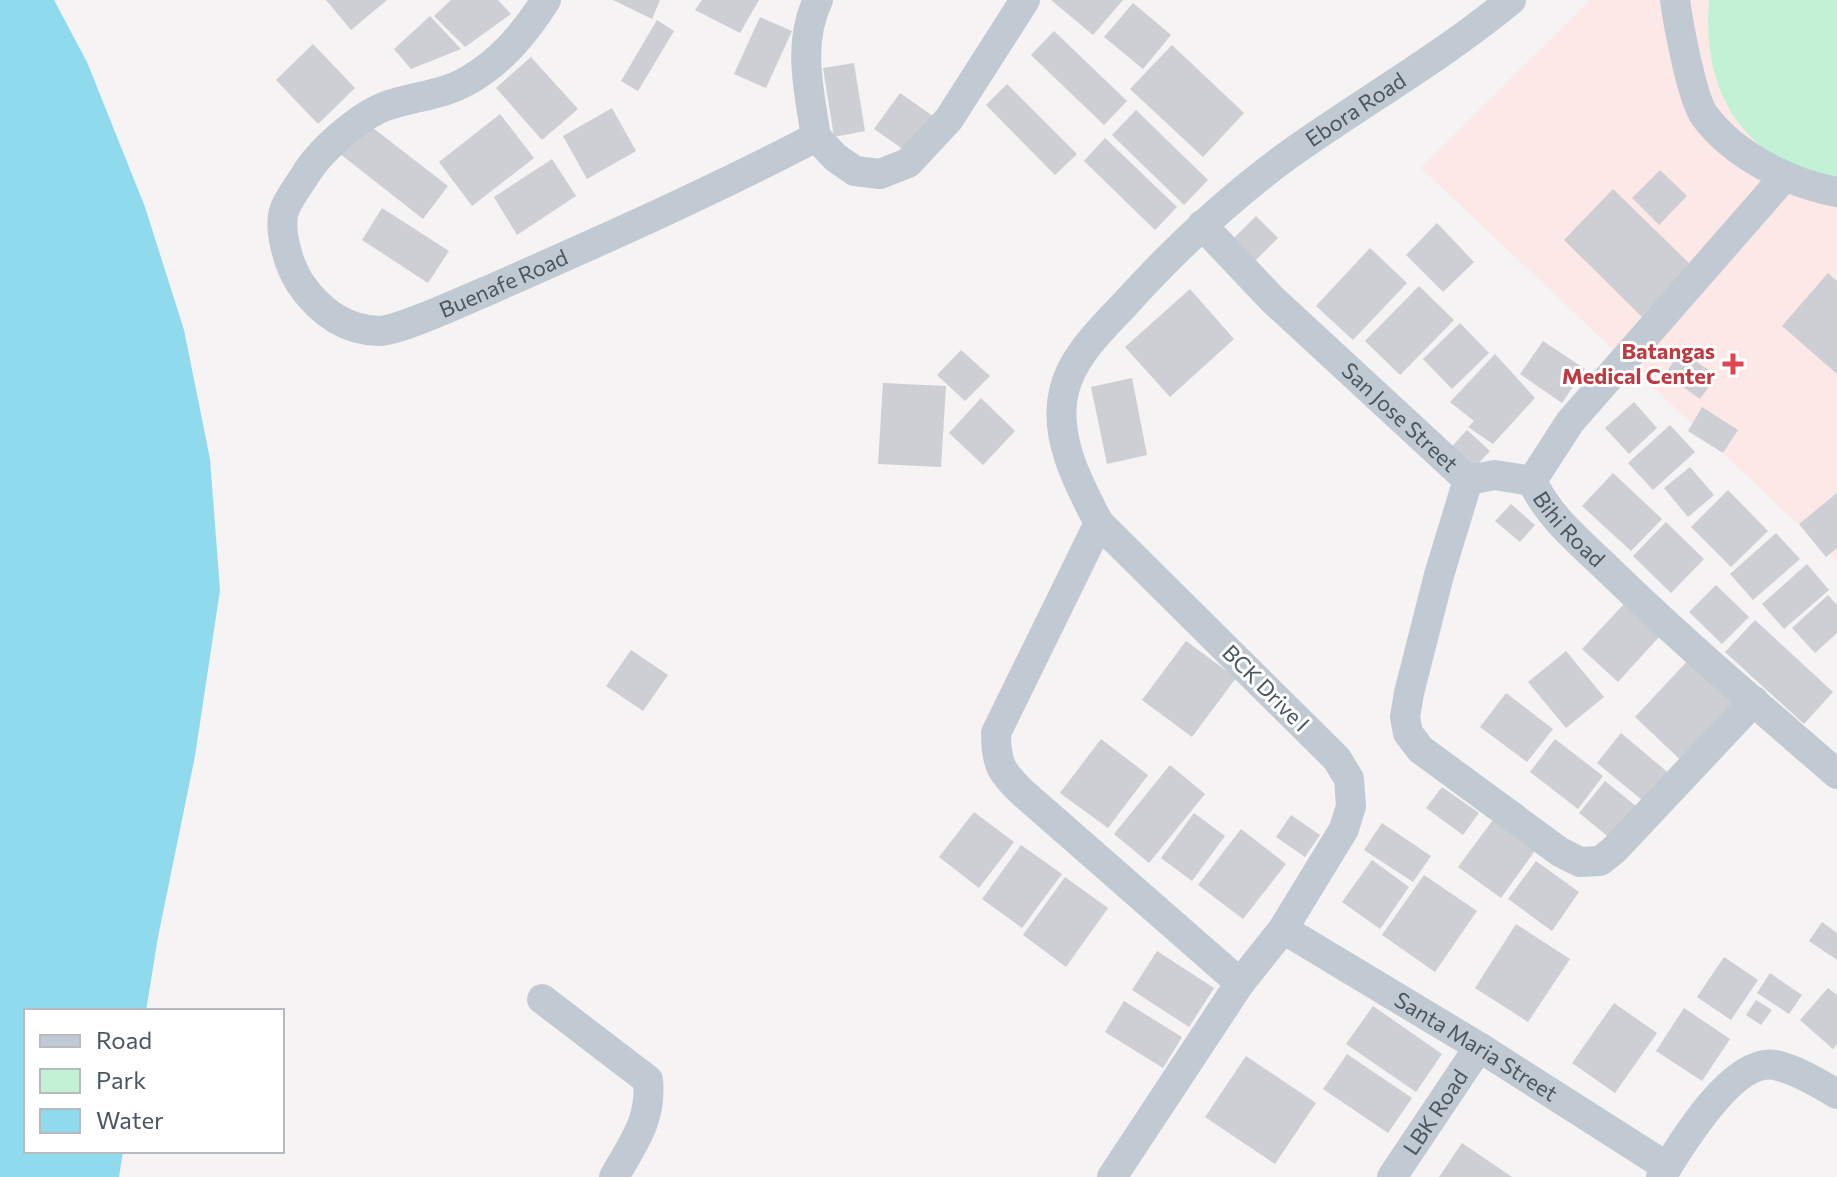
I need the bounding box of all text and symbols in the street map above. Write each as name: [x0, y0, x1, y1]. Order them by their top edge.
street label: Ebora Road: [1300, 66, 1411, 152]
street label: Buenafe Road: [435, 243, 572, 323]
place label: Batangas Medical Center: [1562, 337, 1715, 389]
marker: Batangas Medical Center: [1722, 353, 1744, 375]
street label: San Jose Street: [1337, 356, 1464, 477]
street label: Bihi Road: [1528, 486, 1611, 572]
street label: BCK Drive I: [1217, 639, 1315, 737]
street label: Santa Maria Street: [1390, 985, 1563, 1107]
legend: [24, 1009, 284, 1153]
text: Road: [96, 1025, 152, 1054]
street label: LBK Road: [1397, 1064, 1473, 1160]
text: Park: [96, 1065, 146, 1094]
text: Water: [96, 1105, 164, 1134]

